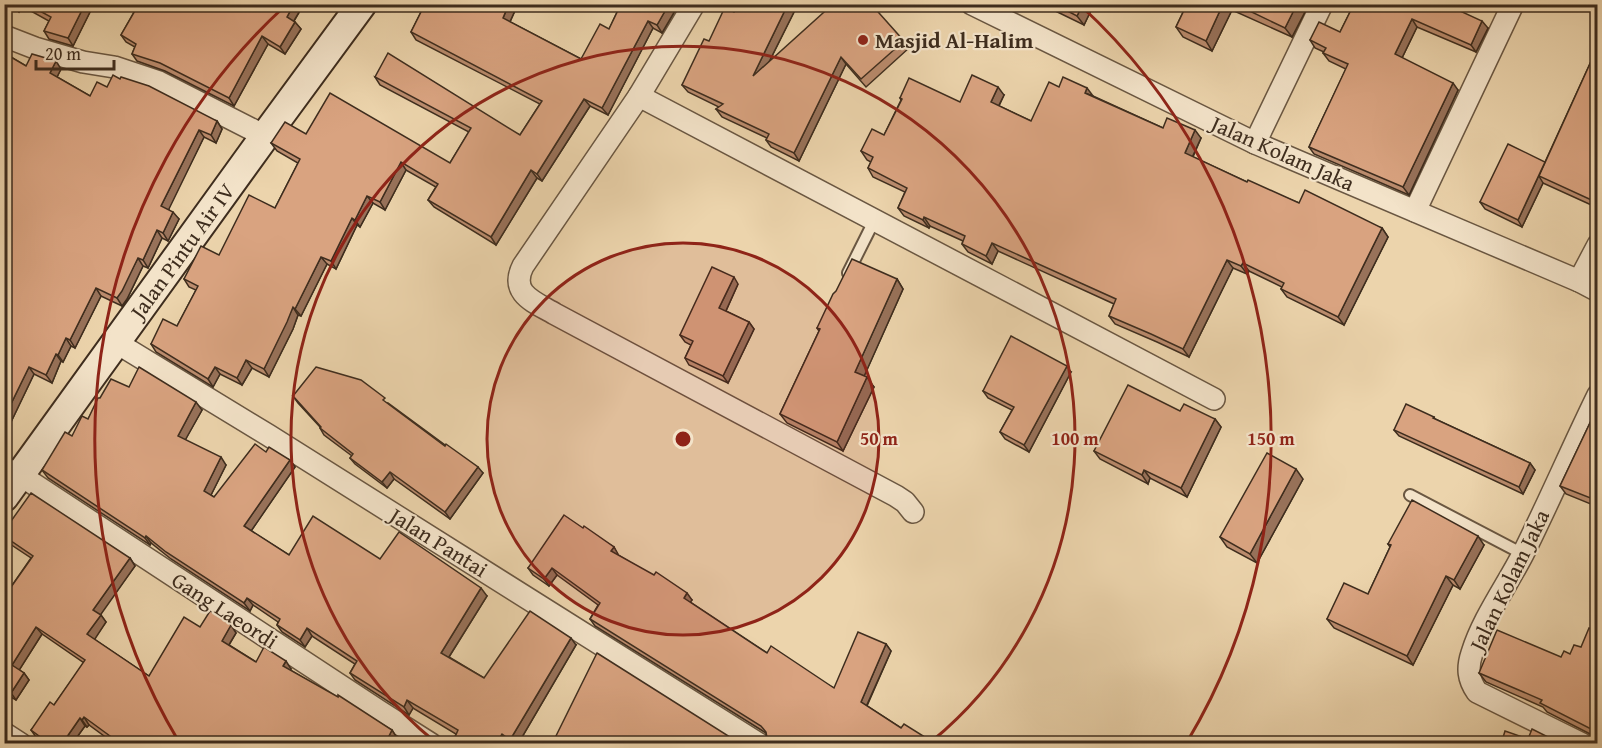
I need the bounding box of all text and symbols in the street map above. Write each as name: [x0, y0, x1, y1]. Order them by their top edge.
place label: Masjid Al-Halim: [875, 24, 1033, 56]
scale bar: [36, 33, 114, 71]
marker: Masjid Al-Halim: [856, 33, 870, 47]
text: 20 m: [45, 40, 81, 67]
street label: Jalan Kolam Jaka: [1204, 106, 1360, 199]
street label: Jalan Pintu Air IV: [120, 176, 242, 328]
text: 50 m: [860, 425, 899, 452]
text: 100 m: [1051, 425, 1099, 452]
text: 150 m: [1247, 425, 1295, 452]
centre of rings: [673, 429, 693, 449]
street label: Jalan Pantai: [381, 498, 494, 585]
street label: Jalan Kolam Jaka: [1460, 503, 1557, 659]
street label: Gang Laeordi: [166, 564, 284, 656]

